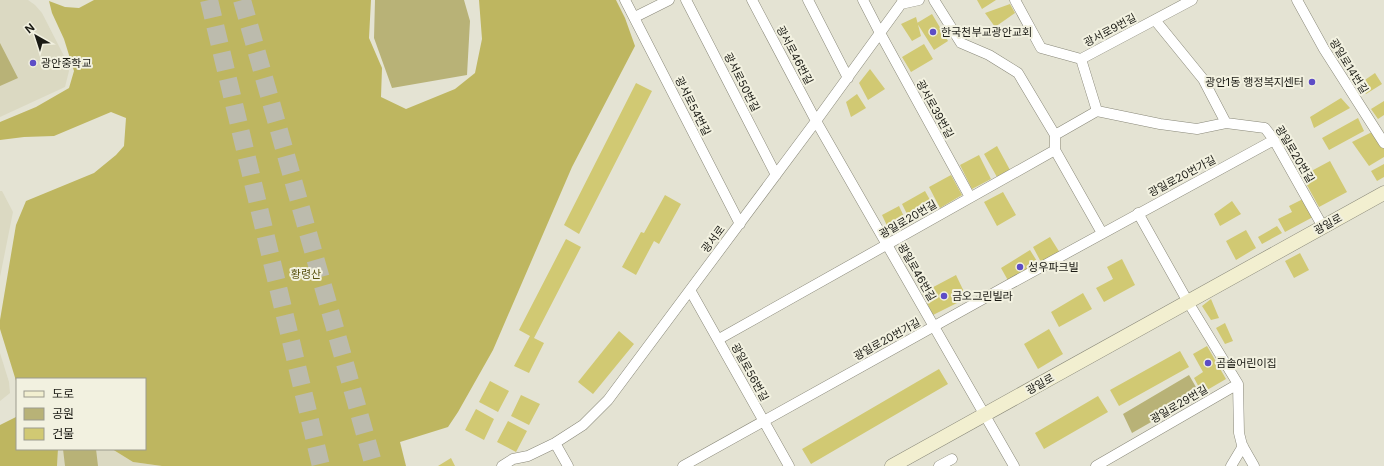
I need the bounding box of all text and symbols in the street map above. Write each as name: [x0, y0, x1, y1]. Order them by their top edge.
street label: 광서로9번길: [1081, 10, 1139, 50]
north arrow: [16, 16, 56, 56]
text: N: [22, 20, 37, 36]
street label: 광서로46번길: [774, 23, 816, 87]
place label: 한국천부교광안교회: [941, 25, 1032, 39]
marker: 한국천부교광안교회: [928, 27, 938, 37]
street label: 광일로14번길: [1327, 36, 1371, 96]
street label: 광서로50번길: [721, 50, 763, 114]
place label: 광안중학교: [41, 56, 92, 70]
marker: 광안중학교: [28, 58, 38, 68]
street label: 광서로54번길: [672, 74, 714, 138]
place label: 광안1동 행정복지센터: [1205, 75, 1304, 89]
marker: 광안1동 행정복지센터: [1307, 77, 1317, 87]
street label: 광서로39번길: [913, 78, 957, 140]
street label: 광일로20번길: [1272, 123, 1318, 185]
street label: 광일로20번가길: [1146, 152, 1218, 200]
street label: 광일로20번길: [877, 197, 939, 241]
street label: 광일로: [1311, 211, 1345, 237]
street label: 광서로: [698, 223, 728, 255]
street label: 광일로46번길: [895, 241, 939, 303]
place label: 성우파크빌: [1028, 260, 1079, 274]
marker: 성우파크빌: [1015, 262, 1025, 272]
park label: 황령산: [291, 267, 321, 281]
place label: 금오그린빌라: [952, 289, 1013, 303]
marker: 금오그린빌라: [939, 291, 949, 301]
street label: 광일로20번가길: [851, 315, 923, 363]
street label: 광일로56번길: [728, 341, 772, 403]
place label: 곰솔어린이집: [1216, 356, 1277, 370]
marker: 곰솔어린이집: [1203, 358, 1213, 368]
street label: 광일로: [1023, 371, 1057, 397]
legend: [16, 378, 146, 450]
street label: 광일로29번길: [1148, 382, 1210, 426]
text: 도로: [52, 386, 74, 401]
text: 공원: [52, 406, 74, 421]
text: 건물: [52, 426, 74, 441]

